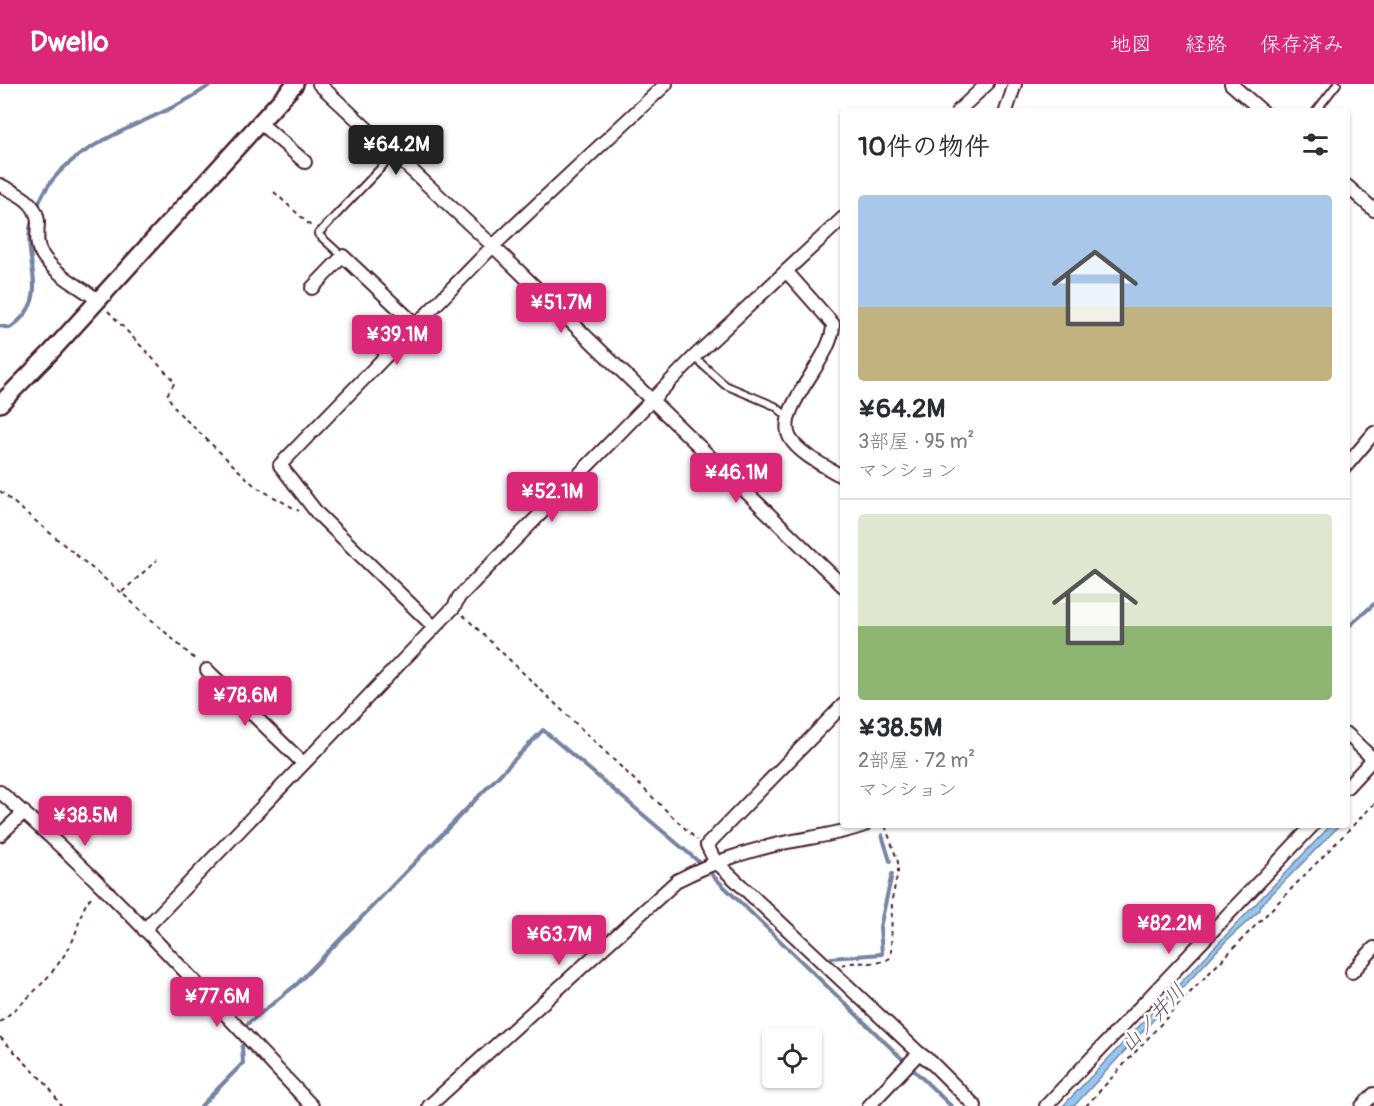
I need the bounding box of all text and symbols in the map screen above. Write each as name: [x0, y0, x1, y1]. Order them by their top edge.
text: Dwello: [30, 25, 109, 60]
text: 地図: [1110, 31, 1152, 58]
text: 経路: [1185, 31, 1227, 58]
text: 保存済み: [1260, 31, 1344, 58]
pin: ¥64.2M: [347, 125, 445, 176]
icon: filters: [1299, 128, 1332, 161]
text: 10件の物件: [858, 131, 990, 163]
text: ¥64.2M: [362, 132, 430, 157]
icon: home: [1041, 234, 1149, 342]
pin: ¥51.7M: [512, 283, 610, 334]
text: ¥51.7M: [530, 290, 592, 315]
pin: ¥39.1M: [348, 315, 446, 366]
text: ¥39.1M: [366, 322, 428, 347]
text: ¥64.2M: [858, 393, 945, 425]
text: 3部屋 · 95 m²: [858, 429, 974, 454]
pin: ¥46.1M: [687, 453, 785, 504]
text: マンション: [858, 458, 957, 483]
text: ¥46.1M: [704, 460, 768, 485]
pin: ¥52.1M: [503, 472, 601, 523]
text: ¥52.1M: [521, 479, 583, 504]
icon: home: [1041, 553, 1149, 661]
pin: ¥78.6M: [196, 676, 294, 727]
text: ¥78.6M: [213, 683, 277, 708]
text: ¥38.5M: [858, 712, 942, 744]
text: 2部屋 · 72 m²: [858, 748, 975, 773]
text: マンション: [858, 777, 957, 802]
pin: ¥38.5M: [36, 796, 134, 847]
text: ¥38.5M: [53, 803, 117, 828]
pin: ¥82.2M: [1120, 904, 1218, 955]
text: ¥82.2M: [1136, 911, 1202, 936]
pin: ¥63.7M: [510, 915, 608, 966]
text: ¥63.7M: [526, 922, 592, 947]
pin: ¥77.6M: [168, 977, 266, 1028]
water label: 山ノ井川: [1114, 978, 1192, 1058]
text: ¥77.6M: [184, 984, 250, 1009]
map controls: [762, 1028, 822, 1088]
button: locate: [762, 1028, 822, 1088]

